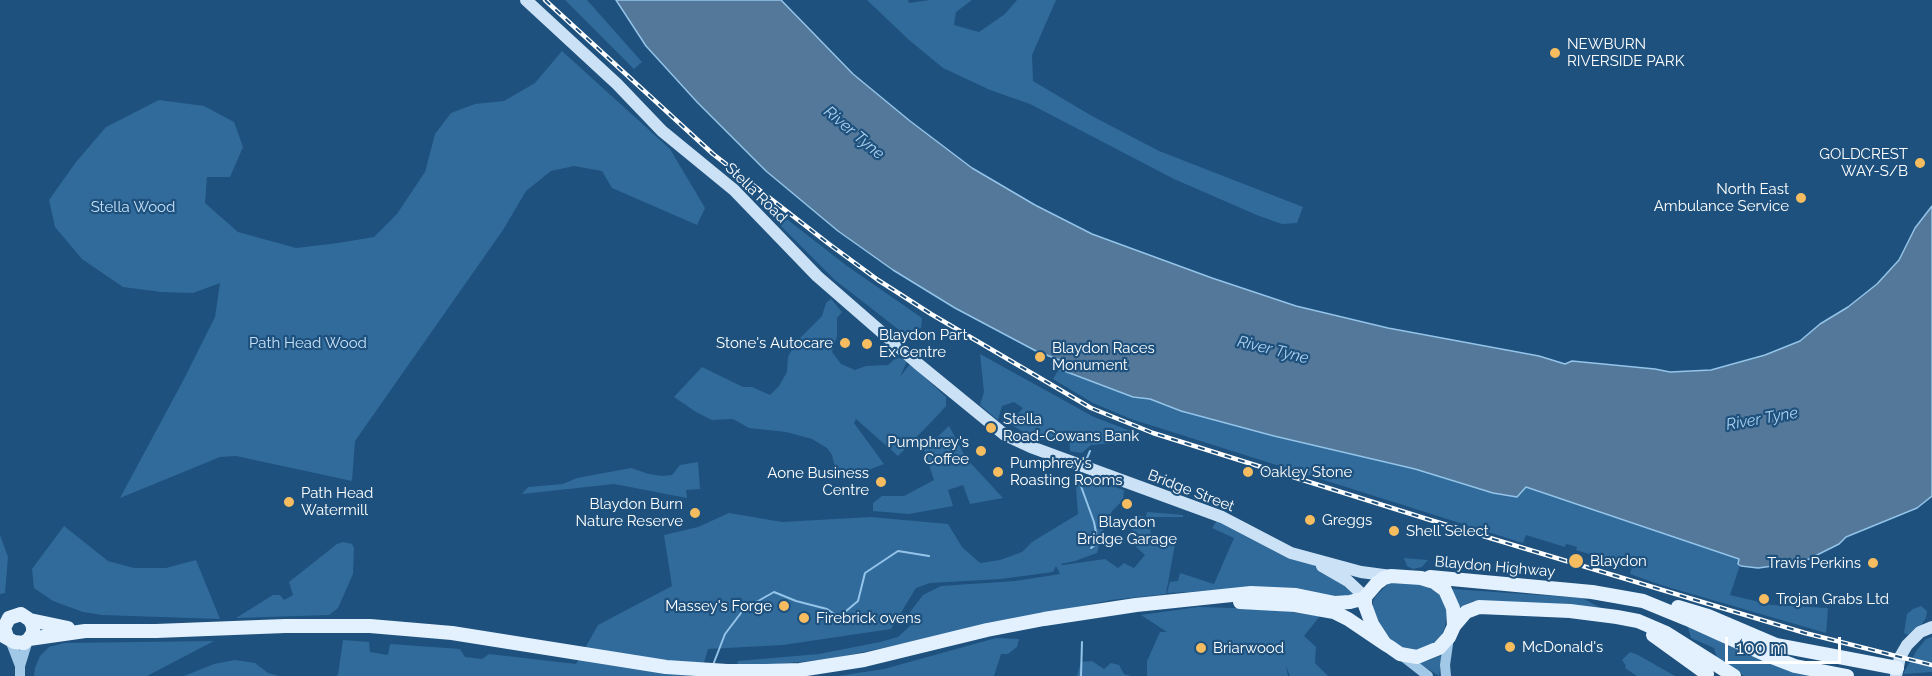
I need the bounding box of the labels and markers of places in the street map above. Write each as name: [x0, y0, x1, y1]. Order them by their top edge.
place label: NEWBURN RIVERSIDE PARK: [1567, 35, 1684, 70]
marker: NEWBURN RIVERSIDE PARK: [1548, 46, 1562, 60]
place label: GOLDCREST WAY-S/B: [1819, 145, 1908, 180]
marker: GOLDCREST WAY-S/B: [1913, 156, 1927, 170]
place label: North East Ambulance Service: [1654, 180, 1789, 215]
marker: North East Ambulance Service: [1794, 191, 1808, 205]
place label: Blaydon Part Ex Centre: [879, 326, 967, 361]
place label: Stone's Autocare: [716, 334, 833, 352]
marker: Stone's Autocare: [838, 336, 852, 350]
marker: Blaydon Part Ex Centre: [860, 337, 874, 351]
place label: Blaydon Races Monument: [1052, 339, 1155, 374]
marker: Blaydon Races Monument: [1033, 350, 1047, 364]
place label: Stella Road-Cowans Bank: [1003, 410, 1139, 445]
marker: Stella Road-Cowans Bank: [984, 421, 998, 435]
place label: Pumphrey's Coffee: [887, 433, 969, 468]
marker: Pumphrey's Coffee: [974, 444, 988, 458]
place label: Pumphrey's Roasting Rooms: [1010, 454, 1122, 489]
place label: Oakley Stone: [1260, 463, 1352, 481]
place label: Aone Business Centre: [767, 464, 869, 499]
marker: Pumphrey's Roasting Rooms: [991, 465, 1005, 479]
marker: Oakley Stone: [1241, 465, 1255, 479]
marker: Aone Business Centre: [874, 475, 888, 489]
place label: Path Head Watermill: [301, 484, 373, 519]
marker: Path Head Watermill: [282, 495, 296, 509]
place label: Blaydon Burn Nature Reserve: [576, 495, 683, 530]
marker: Blaydon Bridge Garage: [1120, 497, 1134, 511]
marker: Blaydon Burn Nature Reserve: [688, 506, 702, 520]
place label: Greggs: [1322, 511, 1372, 529]
place label: Blaydon Bridge Garage: [1077, 513, 1177, 548]
marker: Greggs: [1303, 513, 1317, 527]
place label: Shell Select: [1406, 522, 1489, 540]
marker: Shell Select: [1387, 524, 1401, 538]
marker: Blaydon: [1567, 552, 1585, 570]
place label: Blaydon: [1590, 552, 1647, 570]
place label: Travis Perkins: [1767, 554, 1861, 572]
marker: Travis Perkins: [1866, 556, 1880, 570]
place label: Trojan Grabs Ltd: [1776, 590, 1889, 608]
marker: Trojan Grabs Ltd: [1757, 592, 1771, 606]
place label: Massey's Forge: [665, 597, 772, 615]
marker: Massey's Forge: [777, 599, 791, 613]
place label: Firebrick ovens: [816, 609, 921, 627]
marker: Firebrick ovens: [797, 611, 811, 625]
place label: McDonald's: [1522, 638, 1603, 656]
place label: Briarwood: [1213, 639, 1284, 657]
marker: McDonald's: [1503, 640, 1517, 654]
marker: Briarwood: [1194, 641, 1208, 655]

